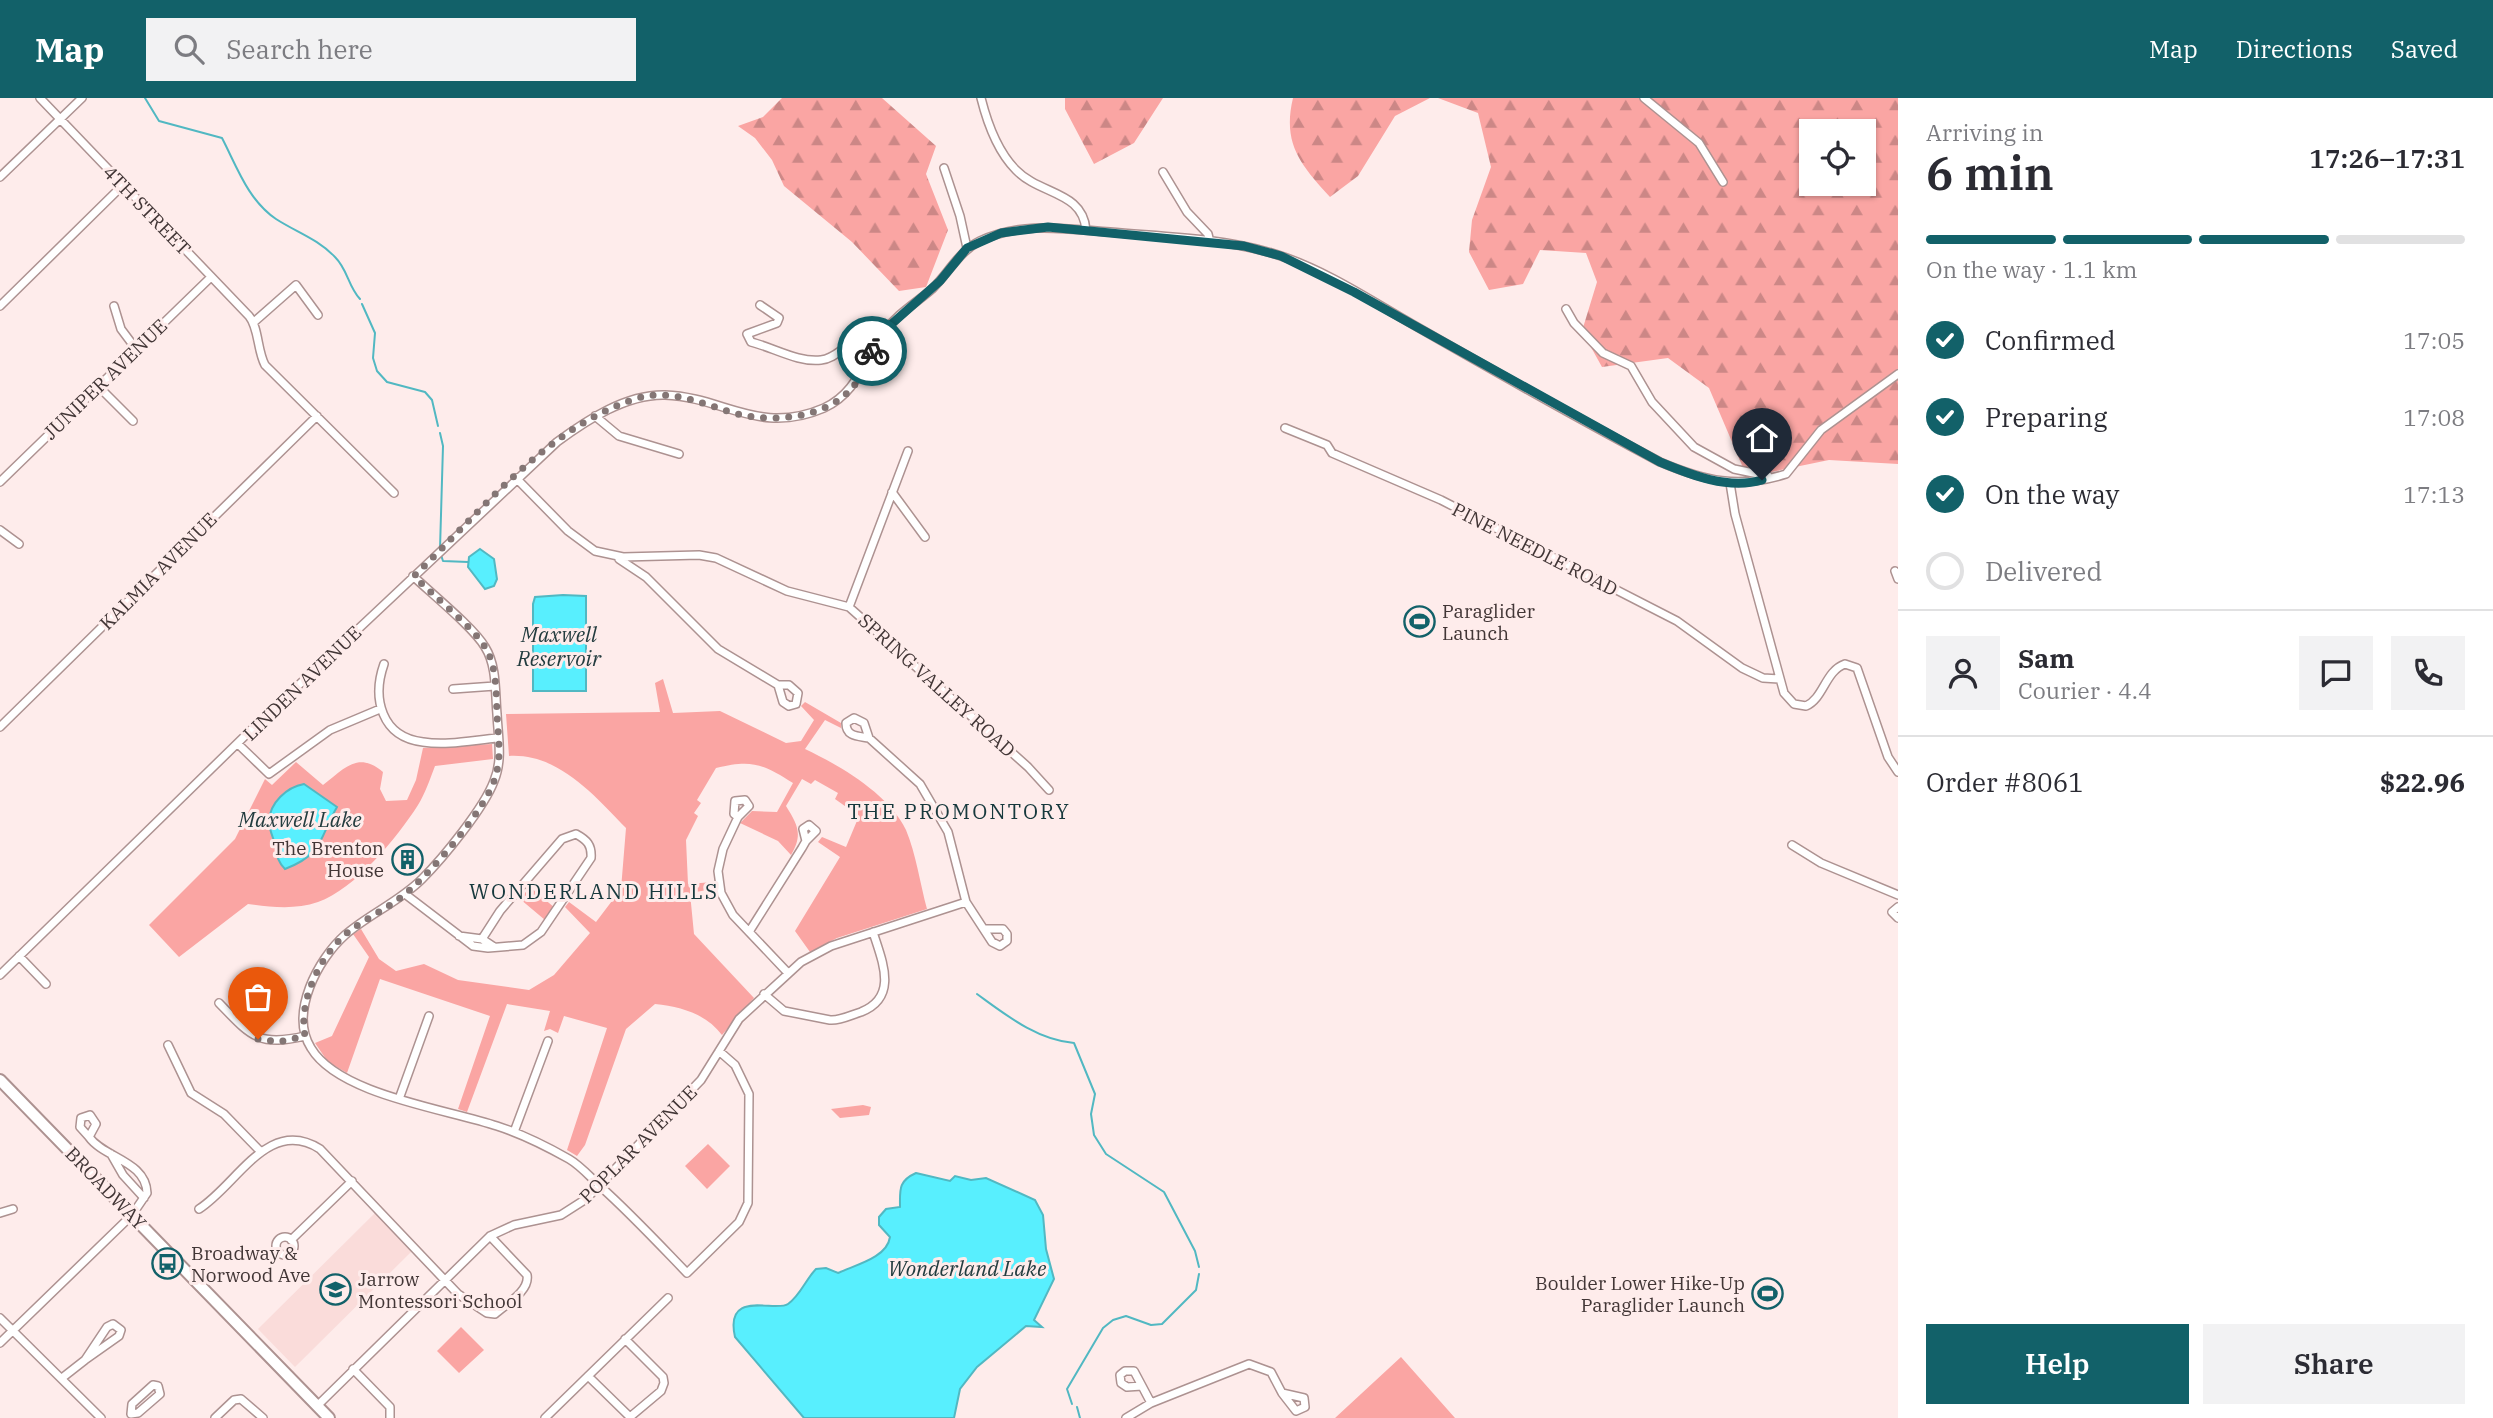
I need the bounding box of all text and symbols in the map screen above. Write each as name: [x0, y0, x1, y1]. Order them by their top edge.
search box: [146, 18, 636, 81]
text: Map: [35, 28, 104, 71]
icon: search: [170, 30, 208, 68]
text: Search here: [226, 32, 373, 66]
text: Map: [2149, 33, 2198, 65]
text: Directions: [2236, 33, 2353, 65]
text: Saved: [2391, 33, 2458, 65]
text: Arriving in: [1926, 117, 2043, 147]
map controls: [1799, 119, 1876, 196]
button: locate: [1799, 119, 1876, 196]
text: 17:26–17:31: [2309, 141, 2465, 175]
text: 6 min: [1926, 143, 2054, 203]
street label: 4TH STREET: [98, 160, 196, 260]
text: On the way · 1.1 km: [1926, 254, 2138, 284]
street label: JUNIPER AVENUE: [38, 314, 172, 444]
courier: [837, 316, 907, 386]
icon: check: [1926, 321, 1964, 359]
text: Confirmed: [1985, 323, 2116, 357]
text: 17:05: [2403, 325, 2465, 355]
icon: bike: [853, 332, 891, 370]
icon: check: [1926, 398, 1964, 436]
text: Preparing: [1985, 400, 2107, 434]
text: 17:08: [2403, 402, 2465, 432]
pin: [1732, 408, 1792, 480]
icon: home: [1743, 419, 1781, 457]
icon: check: [1926, 475, 1964, 513]
text: On the way: [1985, 477, 2119, 511]
text: 17:13: [2403, 479, 2465, 509]
street label: PINE NEEDLE ROAD: [1448, 497, 1622, 601]
street label: KALMIA AVENUE: [94, 507, 222, 635]
text: Delivered: [1985, 554, 2102, 588]
place label: Paraglider Launch: [1442, 599, 1535, 645]
sports icon: Paraglider Launch: [1402, 605, 1436, 639]
street label: SPRING VALLEY ROAD: [854, 608, 1020, 762]
street label: LINDEN AVENUE: [238, 620, 366, 746]
water label: Maxwell Reservoir: [516, 620, 602, 672]
button: person: [1926, 636, 2000, 710]
button: chat: [2299, 636, 2373, 710]
button: phone: [2391, 636, 2465, 710]
text: Sam: [2018, 641, 2074, 675]
text: Courier · 4.4: [2018, 675, 2152, 705]
text: Order #8061: [1926, 765, 2084, 799]
text: $22.96: [2380, 765, 2465, 799]
district label: THE PROMONTORY: [847, 797, 1071, 825]
water label: Maxwell Lake: [237, 805, 362, 833]
place label: The Brenton House: [272, 836, 384, 882]
building icon: The Brenton House: [390, 842, 424, 876]
district label: WONDERLAND HILLS: [469, 877, 719, 905]
pin: [228, 967, 288, 1039]
icon: bag: [239, 978, 277, 1016]
street label: POPLAR AVENUE: [574, 1080, 702, 1208]
street label: BROADWAY: [60, 1141, 152, 1235]
place label: Broadway & Norwood Ave: [191, 1241, 311, 1287]
bus stop icon: Broadway & Norwood Ave: [151, 1247, 185, 1281]
water label: Wonderland Lake: [888, 1254, 1047, 1282]
place label: Jarrow Montessori School: [358, 1267, 523, 1313]
place label: Boulder Lower Hike-Up Paraglider Launch: [1535, 1271, 1745, 1317]
school or university icon: Jarrow Montessori School: [318, 1273, 352, 1307]
sports icon: Boulder Lower Hike-Up Paraglider Launch: [1751, 1277, 1785, 1311]
button: Help: [1926, 1324, 2189, 1404]
button: Share: [2203, 1324, 2465, 1404]

